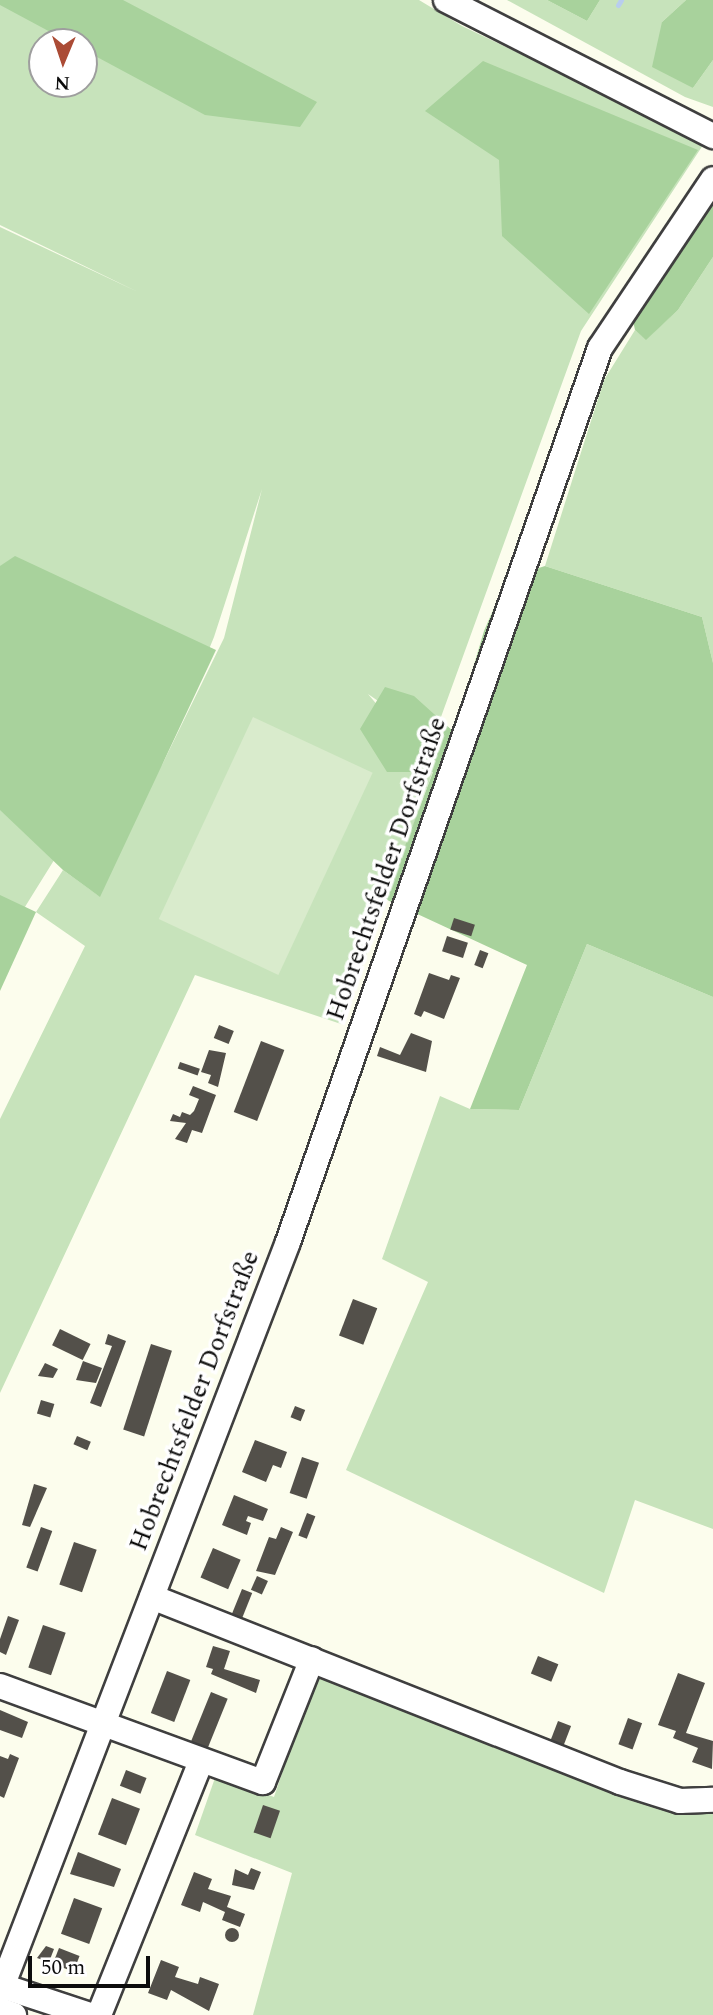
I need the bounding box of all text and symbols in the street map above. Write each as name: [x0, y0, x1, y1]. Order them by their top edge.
north arrow: [28, 28, 98, 98]
text: N: [54, 68, 71, 97]
street label: Hobrechtsfelder Dorfstraße: [320, 713, 454, 1025]
street label: Hobrechtsfelder Dorfstraße: [123, 1246, 267, 1556]
scale bar: [32, 1941, 154, 1985]
text: 50 m: [41, 1952, 85, 1984]

